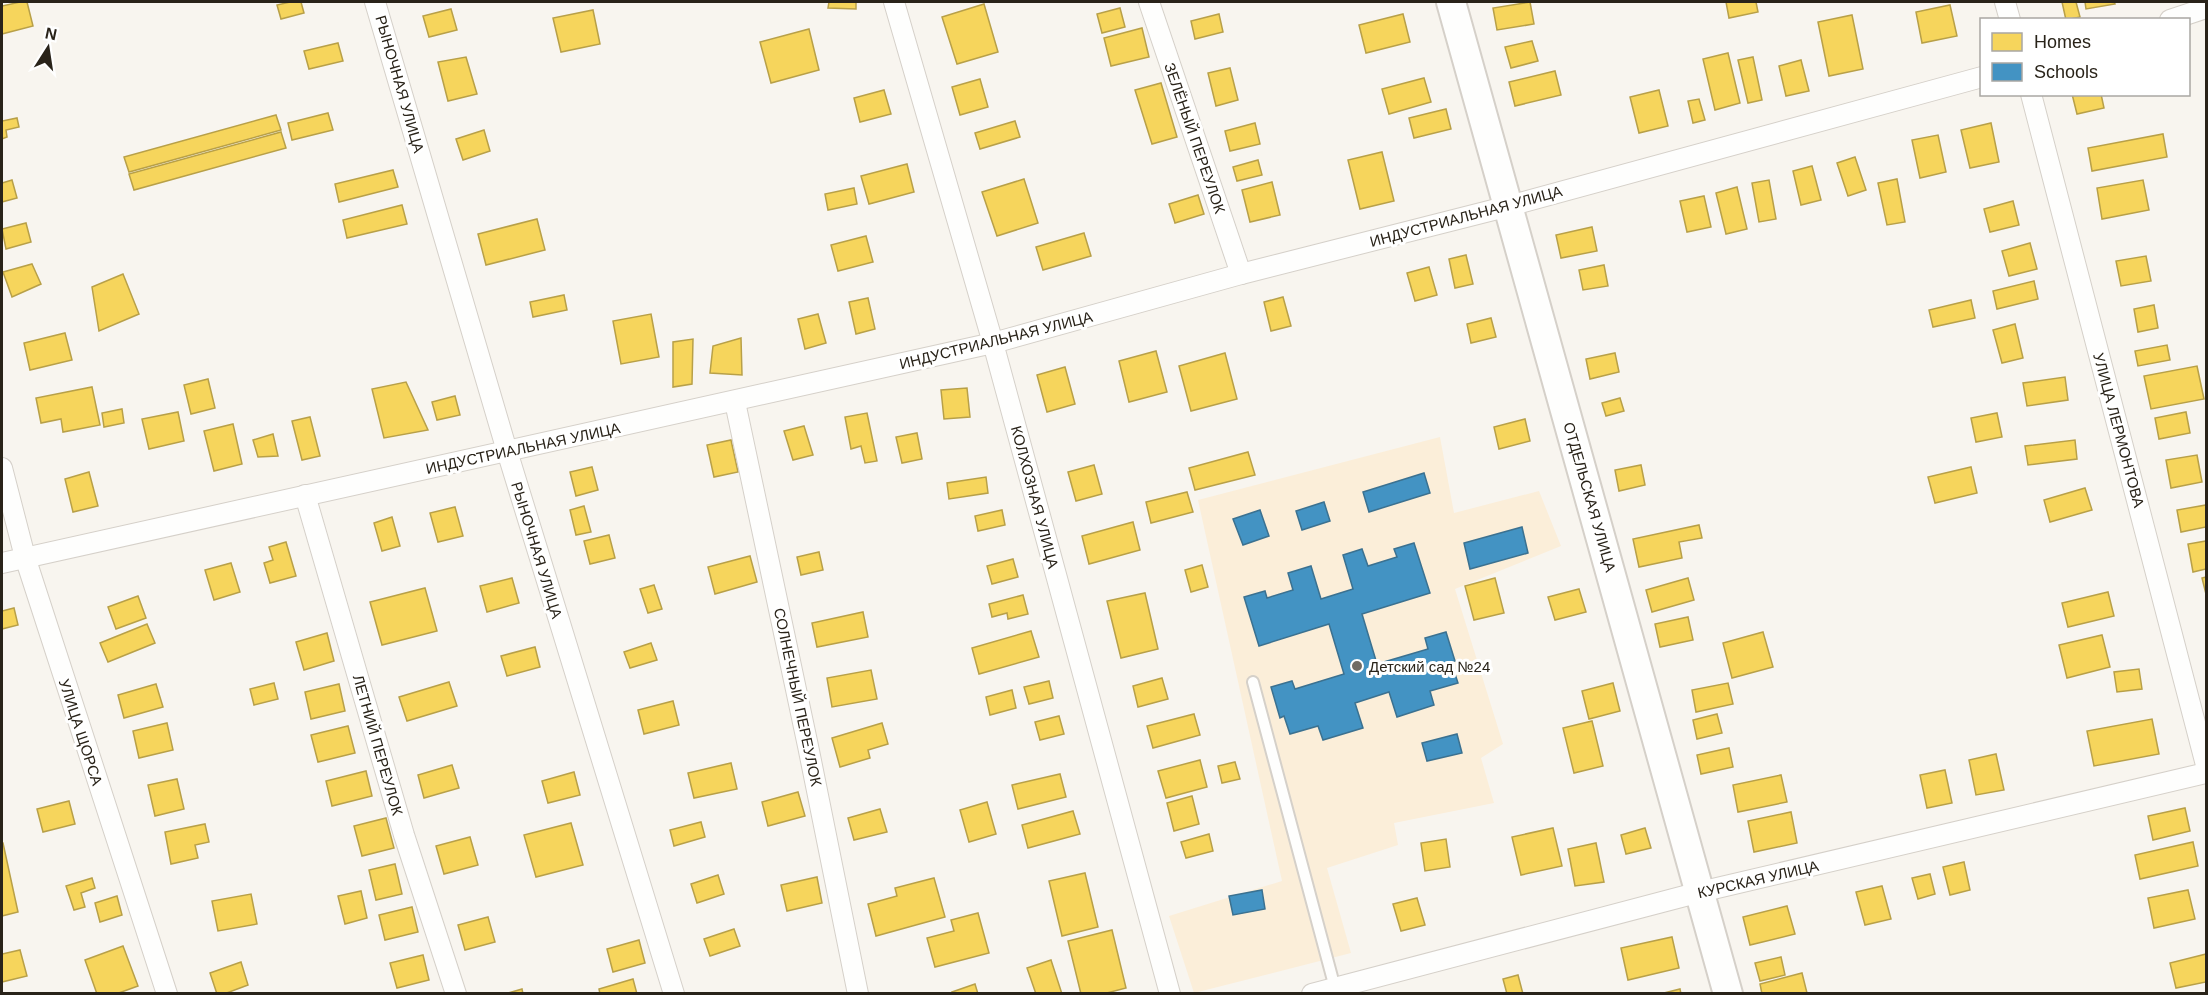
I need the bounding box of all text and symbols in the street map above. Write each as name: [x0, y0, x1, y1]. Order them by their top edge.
street label: РЫНОЧНАЯ УЛИЦА: [372, 13, 428, 155]
north arrow: [18, 18, 78, 78]
legend: [1980, 18, 2190, 96]
text: N: [44, 24, 58, 43]
text: Homes: [2034, 32, 2091, 52]
street label: ЗЕЛЁНЫЙ ПЕРЕУЛОК: [1161, 61, 1229, 216]
text: Schools: [2034, 62, 2098, 82]
street label: ИНДУСТРИАЛЬНАЯ УЛИЦА: [1368, 182, 1564, 250]
street label: ИНДУСТРИАЛЬНАЯ УЛИЦА: [898, 308, 1094, 372]
street label: УЛИЦА ЛЕРМОНТОВА: [2090, 351, 2148, 509]
street label: ИНДУСТРИАЛЬНАЯ УЛИЦА: [424, 419, 622, 477]
street label: ОТДЕЛЬСКАЯ УЛИЦА: [1560, 420, 1620, 574]
street label: КОЛХОЗНАЯ УЛИЦА: [1008, 424, 1062, 570]
street label: РЫНОЧНАЯ УЛИЦА: [508, 480, 566, 620]
street label: СОЛНЕЧНЫЙ ПЕРЕУЛОК: [771, 606, 825, 788]
place label: Детский сад №24: [1369, 658, 1490, 675]
marker: Детский сад №24: [1350, 659, 1364, 673]
street label: ЛЕТНИЙ ПЕРЕУЛОК: [350, 673, 406, 818]
street label: УЛИЦА ЩОРСА: [56, 677, 106, 787]
street label: КУРСКАЯ УЛИЦА: [1696, 857, 1820, 901]

